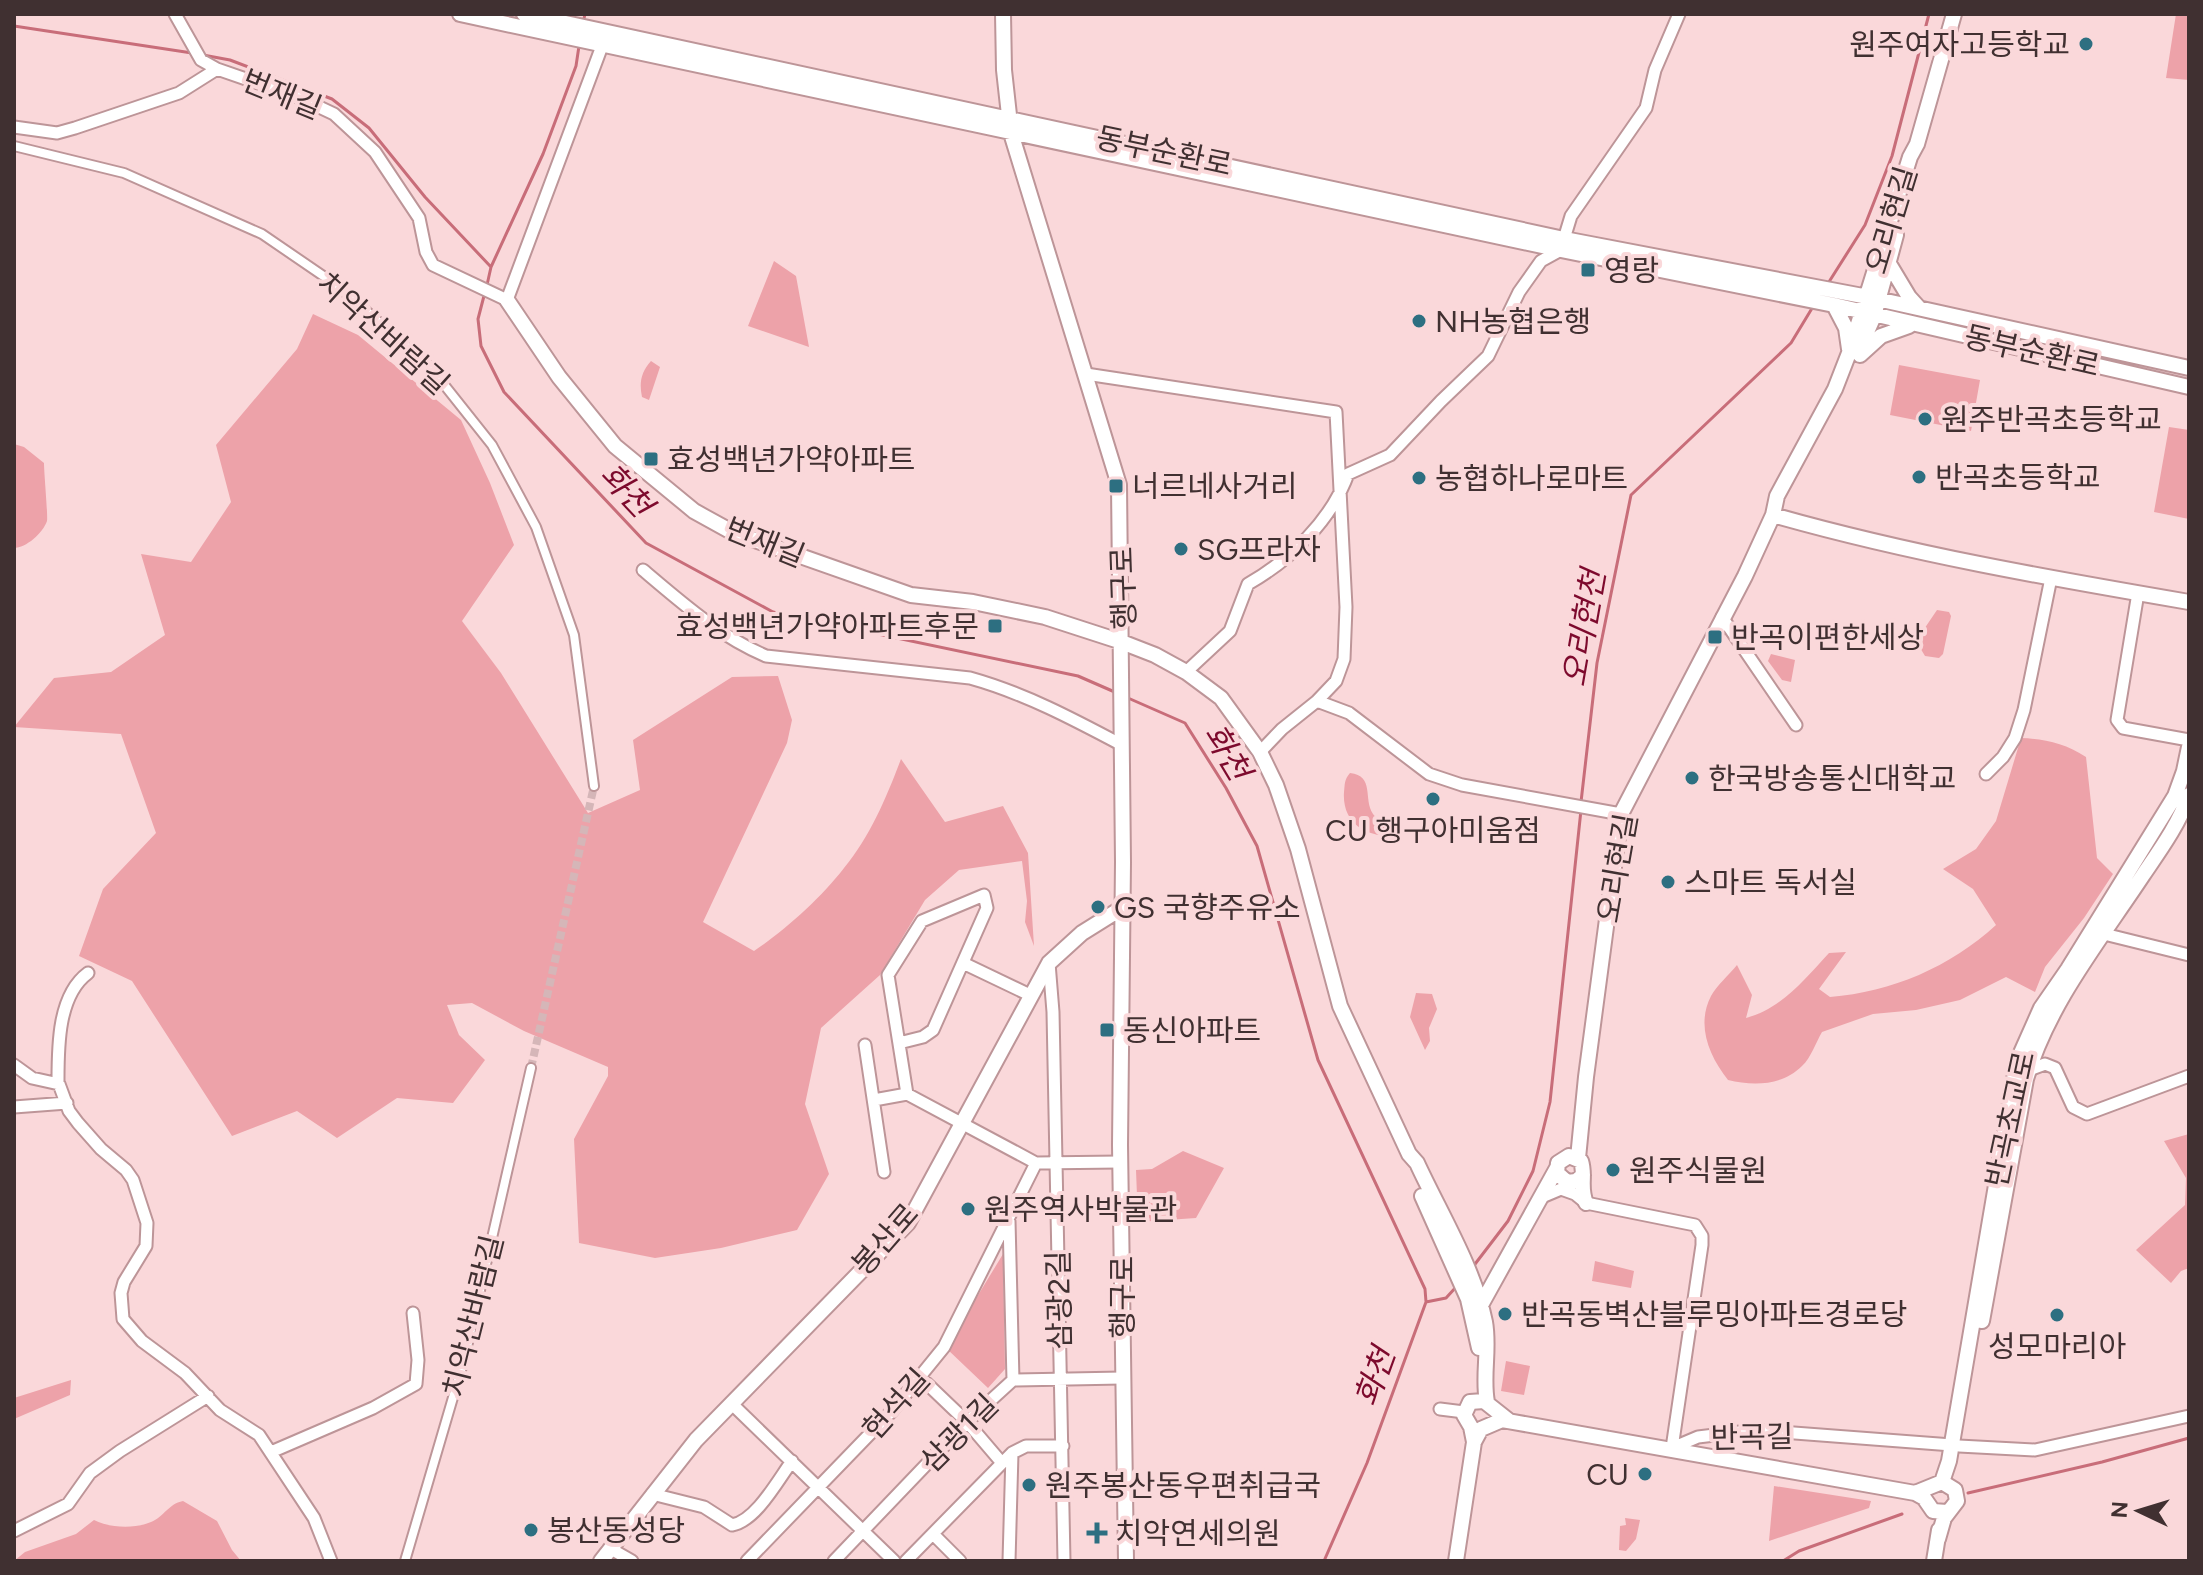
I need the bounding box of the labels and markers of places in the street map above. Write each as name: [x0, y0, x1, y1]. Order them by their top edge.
place label: 원주여자고등학교: [1849, 26, 2070, 63]
marker: 원주여자고등학교: [2077, 35, 2095, 53]
place label: 영랑: [1604, 252, 1659, 289]
marker: 영랑: [1579, 261, 1597, 279]
place label: NH농협은행: [1435, 303, 1591, 340]
marker: NH농협은행: [1410, 312, 1428, 330]
place label: 원주반곡초등학교: [1941, 401, 2162, 438]
marker: 원주반곡초등학교: [1916, 410, 1934, 428]
place label: 효성백년가약아파트: [667, 441, 915, 478]
marker: 효성백년가약아파트: [642, 450, 660, 468]
place label: 반곡초등학교: [1935, 459, 2101, 496]
place label: 농협하나로마트: [1435, 460, 1628, 497]
place label: 너르네사거리: [1132, 468, 1298, 505]
marker: 반곡초등학교: [1910, 468, 1928, 486]
marker: 농협하나로마트: [1410, 469, 1428, 487]
marker: 너르네사거리: [1107, 477, 1125, 495]
place label: SG프라자: [1197, 531, 1321, 568]
marker: SG프라자: [1172, 540, 1190, 558]
place label: 효성백년가약아파트후문: [675, 608, 979, 645]
marker: 효성백년가약아파트후문: [986, 617, 1004, 635]
place label: 반곡이편한세상: [1731, 619, 1924, 656]
marker: 반곡이편한세상: [1706, 628, 1724, 646]
place label: 한국방송통신대학교: [1708, 760, 1956, 797]
marker: 한국방송통신대학교: [1683, 769, 1701, 787]
marker: CU 행구아미움점: [1424, 790, 1442, 808]
place label: CU 행구아미움점: [1325, 812, 1541, 849]
place label: 스마트 독서실: [1684, 864, 1857, 901]
marker: 스마트 독서실: [1659, 873, 1677, 891]
place label: GS 국향주유소: [1114, 889, 1301, 926]
marker: GS 국향주유소: [1089, 898, 1107, 916]
place label: 동신아파트: [1123, 1012, 1261, 1049]
marker: 동신아파트: [1098, 1021, 1116, 1039]
place label: 원주식물원: [1629, 1152, 1767, 1189]
marker: 원주식물원: [1604, 1161, 1622, 1179]
place label: 원주역사박물관: [984, 1191, 1177, 1228]
marker: 원주역사박물관: [959, 1200, 977, 1218]
place label: 반곡동벽산블루밍아파트경로당: [1521, 1296, 1907, 1333]
marker: 반곡동벽산블루밍아파트경로당: [1496, 1305, 1514, 1323]
marker: 성모마리아: [2048, 1306, 2066, 1324]
place label: 성모마리아: [1988, 1328, 2126, 1365]
place label: CU: [1586, 1456, 1629, 1493]
marker: CU: [1636, 1465, 1654, 1483]
place label: 원주봉산동우편취급국: [1045, 1467, 1321, 1504]
marker: 원주봉산동우편취급국: [1020, 1476, 1038, 1494]
place label: 봉산동성당: [547, 1512, 685, 1549]
place label: 치악연세의원: [1115, 1515, 1281, 1552]
marker: 봉산동성당: [522, 1521, 540, 1539]
marker: 치악연세의원: [1086, 1522, 1108, 1544]

